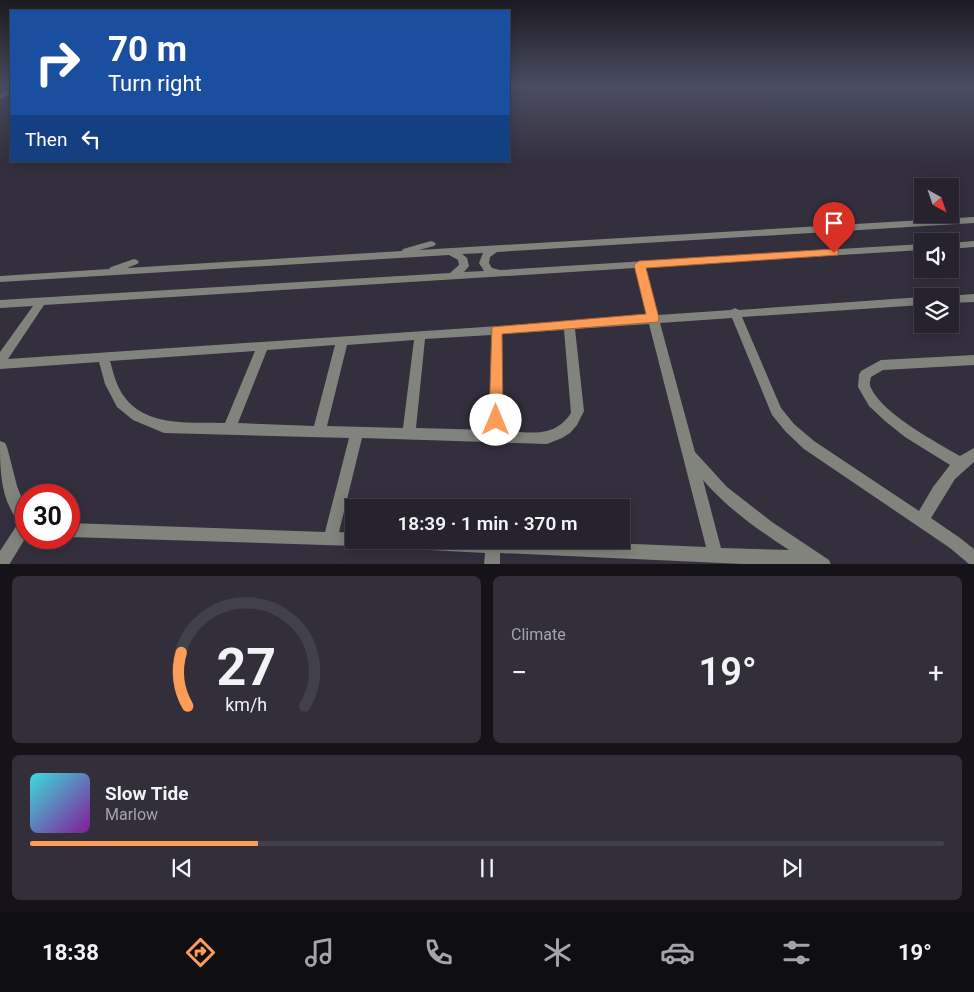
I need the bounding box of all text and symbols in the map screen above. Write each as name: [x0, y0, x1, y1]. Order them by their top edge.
text: 70 m: [108, 29, 187, 70]
icon: right: [25, 30, 90, 95]
text: Turn right: [108, 71, 202, 96]
icon: left: [77, 125, 105, 153]
text: Then: [25, 128, 67, 151]
north arrow: [914, 178, 959, 222]
map controls: [914, 178, 959, 333]
pin: [813, 202, 855, 253]
icon: arrive: [820, 209, 848, 237]
button: sound: [914, 233, 959, 278]
button: layers: [914, 288, 959, 333]
position arrow: [469, 393, 521, 445]
speed limit sign: 30: [15, 484, 80, 549]
text: 18:39 · 1 min · 370 m: [397, 512, 578, 535]
text: Climate: [511, 625, 566, 644]
text: 27: [217, 637, 276, 698]
text: 19°: [699, 650, 757, 694]
text: −: [511, 656, 527, 689]
text: +: [928, 656, 944, 689]
text: km/h: [226, 694, 267, 715]
text: Slow Tide: [105, 782, 188, 805]
text: Marlow: [105, 805, 158, 824]
icon: previous: [168, 854, 196, 882]
icon: pause: [473, 854, 501, 882]
icon: next: [778, 854, 806, 882]
icon: directions: [183, 935, 218, 970]
icon: music: [302, 935, 337, 970]
icon: phone: [421, 935, 456, 970]
icon: climate: [540, 935, 575, 970]
icon: car: [660, 935, 695, 970]
icon: filters: [779, 935, 814, 970]
text: 18:38: [42, 940, 99, 965]
text: 19°: [898, 940, 932, 965]

